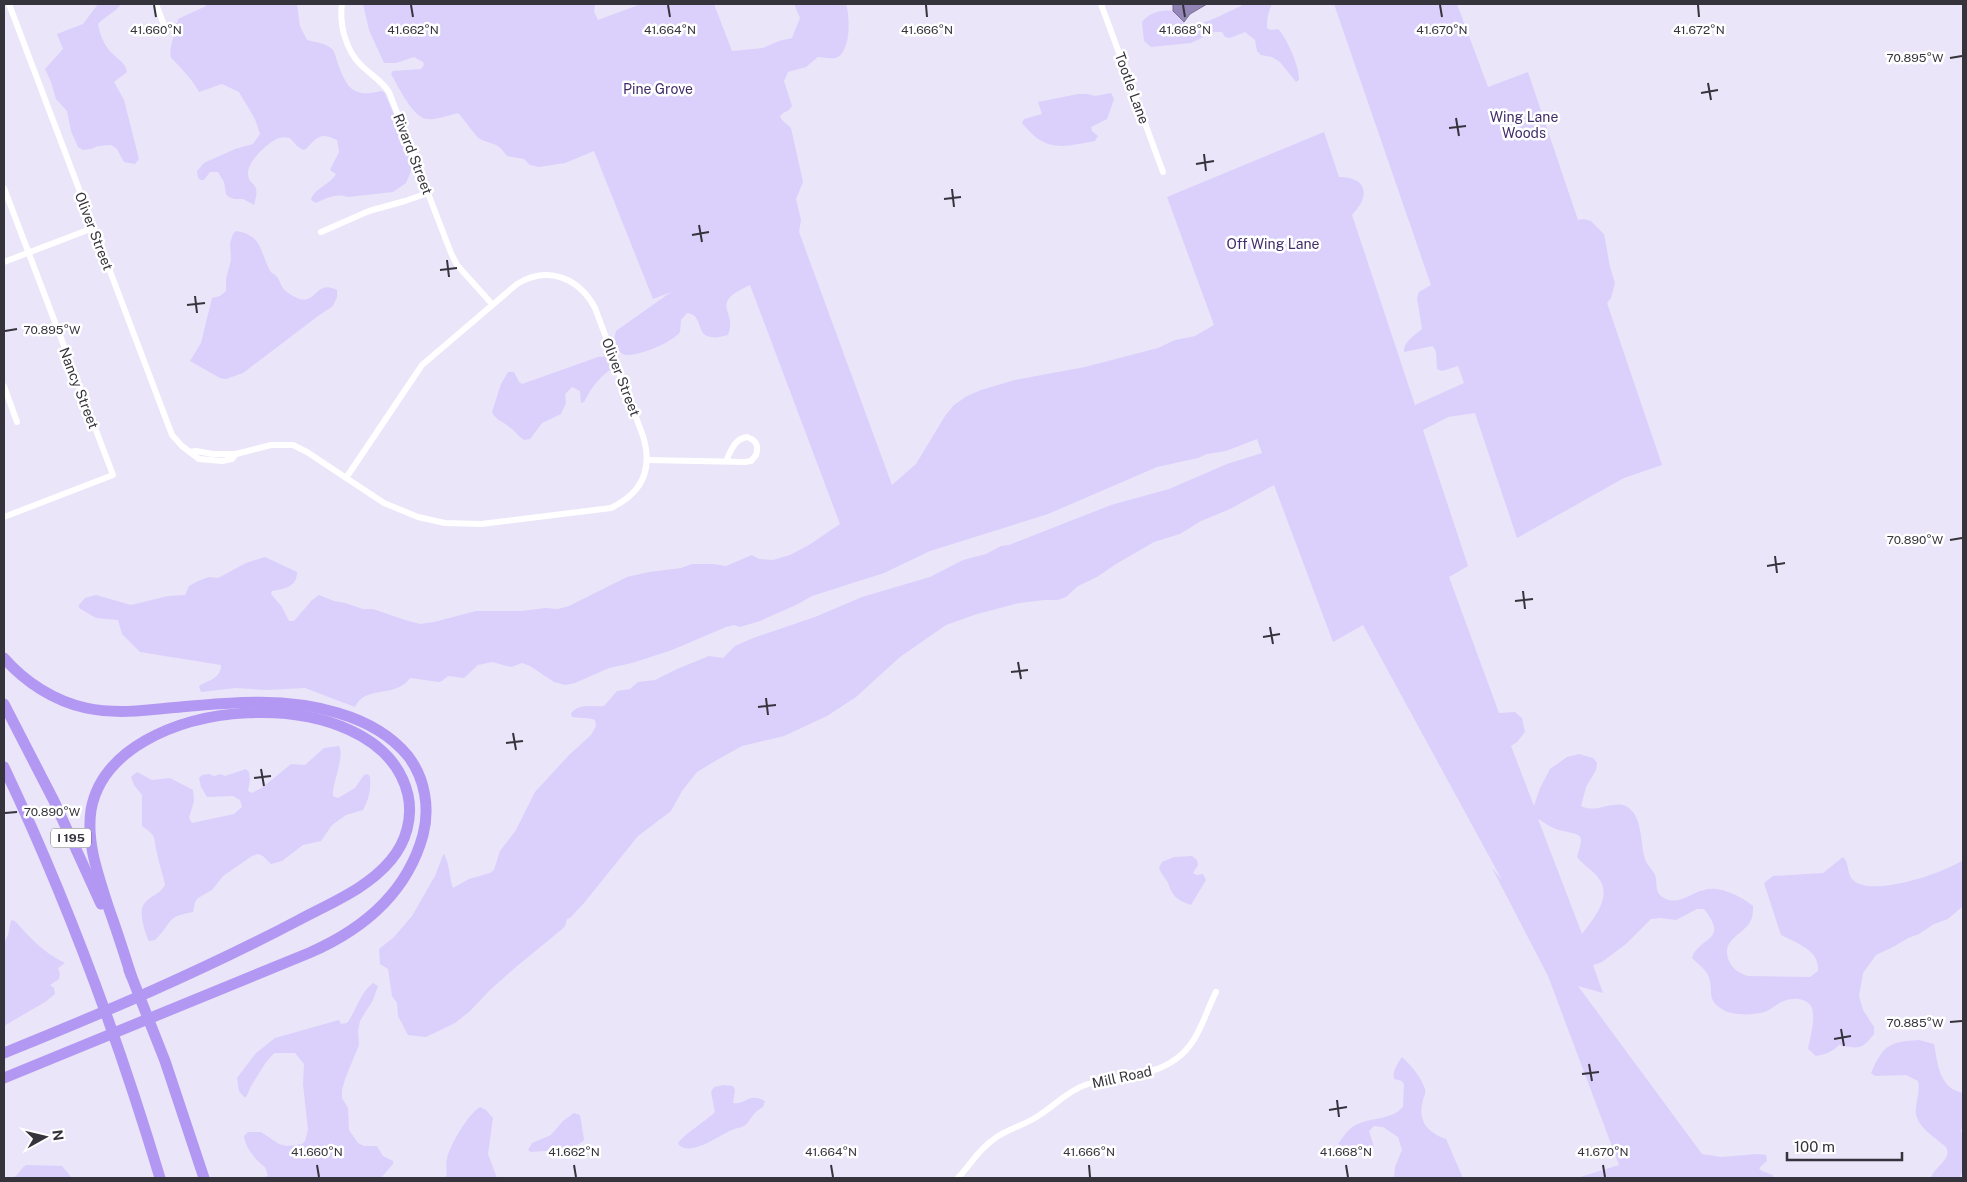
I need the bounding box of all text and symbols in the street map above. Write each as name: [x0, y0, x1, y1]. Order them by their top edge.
text: 41.660°N: [130, 23, 182, 37]
text: 41.662°N: [387, 23, 439, 37]
text: 41.664°N: [644, 23, 696, 37]
text: 41.666°N: [901, 23, 953, 37]
text: 41.668°N: [1159, 23, 1211, 37]
text: 41.670°N: [1416, 23, 1468, 37]
text: 41.672°N: [1673, 23, 1725, 37]
street label: Tootle Lane: [1112, 50, 1152, 126]
text: 70.895°W: [1887, 51, 1944, 65]
park label: Pine Grove: [623, 81, 693, 97]
park label: Wing Lane Woods: [1490, 109, 1558, 141]
street label: Rivard Street: [390, 111, 436, 197]
street label: Oliver Street: [72, 190, 116, 272]
park label: Off Wing Lane: [1227, 236, 1319, 252]
text: 70.895°W: [24, 323, 81, 337]
street label: Oliver Street: [599, 336, 643, 418]
street label: Nancy Street: [56, 345, 102, 431]
text: 70.890°W: [1887, 533, 1944, 547]
text: 70.890°W: [24, 805, 81, 819]
road number: I 195: [51, 828, 91, 848]
text: 70.885°W: [1886, 1016, 1944, 1030]
street label: Mill Road: [1091, 1063, 1153, 1091]
north arrow: [20, 1112, 70, 1162]
text: N: [49, 1129, 67, 1142]
scale bar: [1787, 1130, 1902, 1162]
text: 100 m: [1794, 1138, 1835, 1155]
text: 41.660°N: [291, 1145, 343, 1159]
text: 41.662°N: [548, 1145, 600, 1159]
text: 41.664°N: [805, 1145, 857, 1159]
text: 41.666°N: [1063, 1145, 1115, 1159]
text: 41.668°N: [1320, 1145, 1372, 1159]
text: 41.670°N: [1577, 1145, 1629, 1159]

